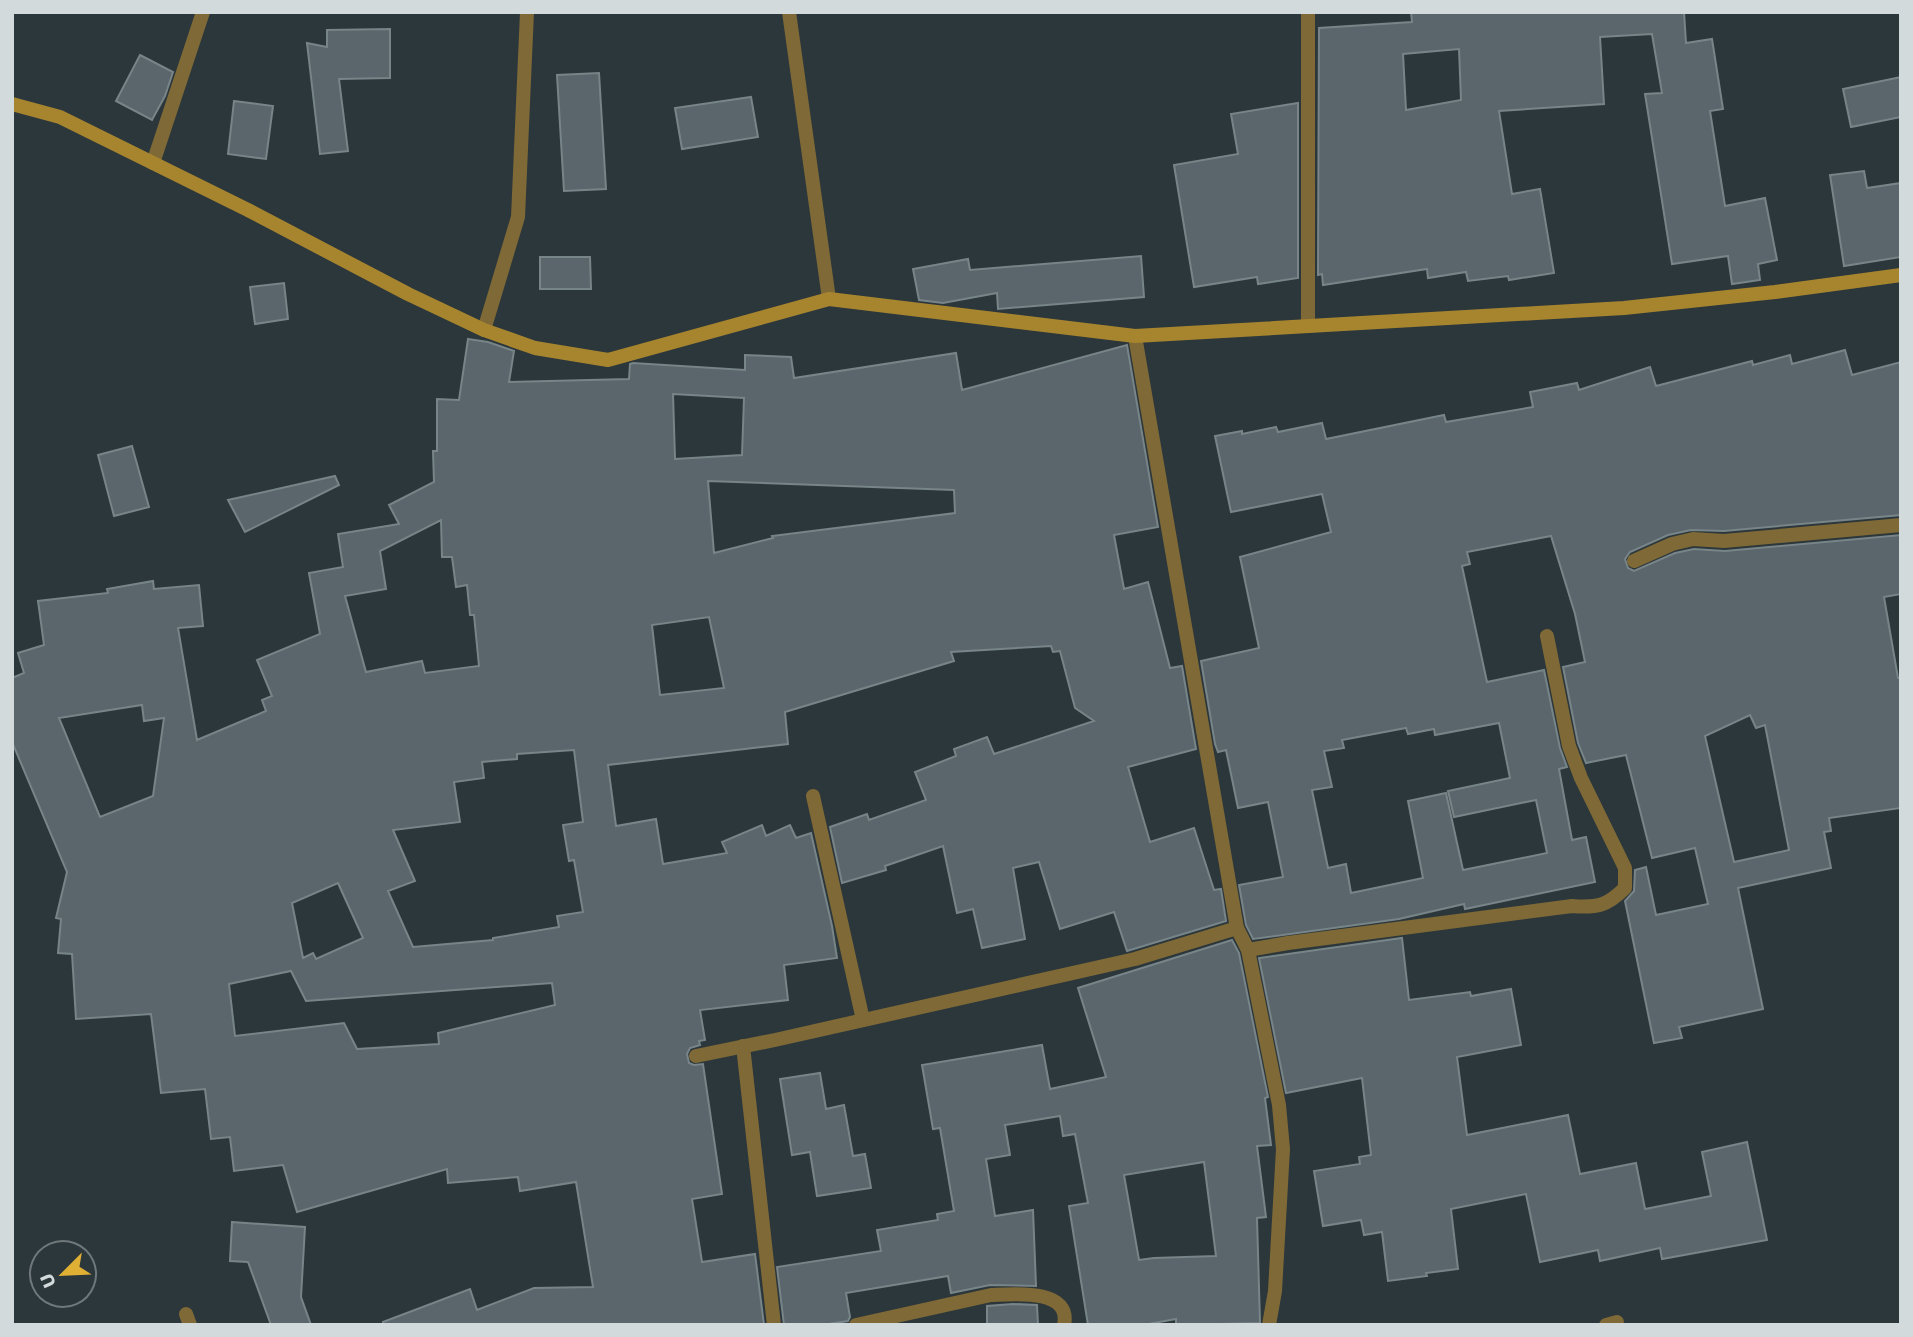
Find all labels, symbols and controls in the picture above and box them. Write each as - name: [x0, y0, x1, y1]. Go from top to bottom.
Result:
- north arrow: [28, 1239, 98, 1309]
- text: U: [35, 1270, 61, 1292]

